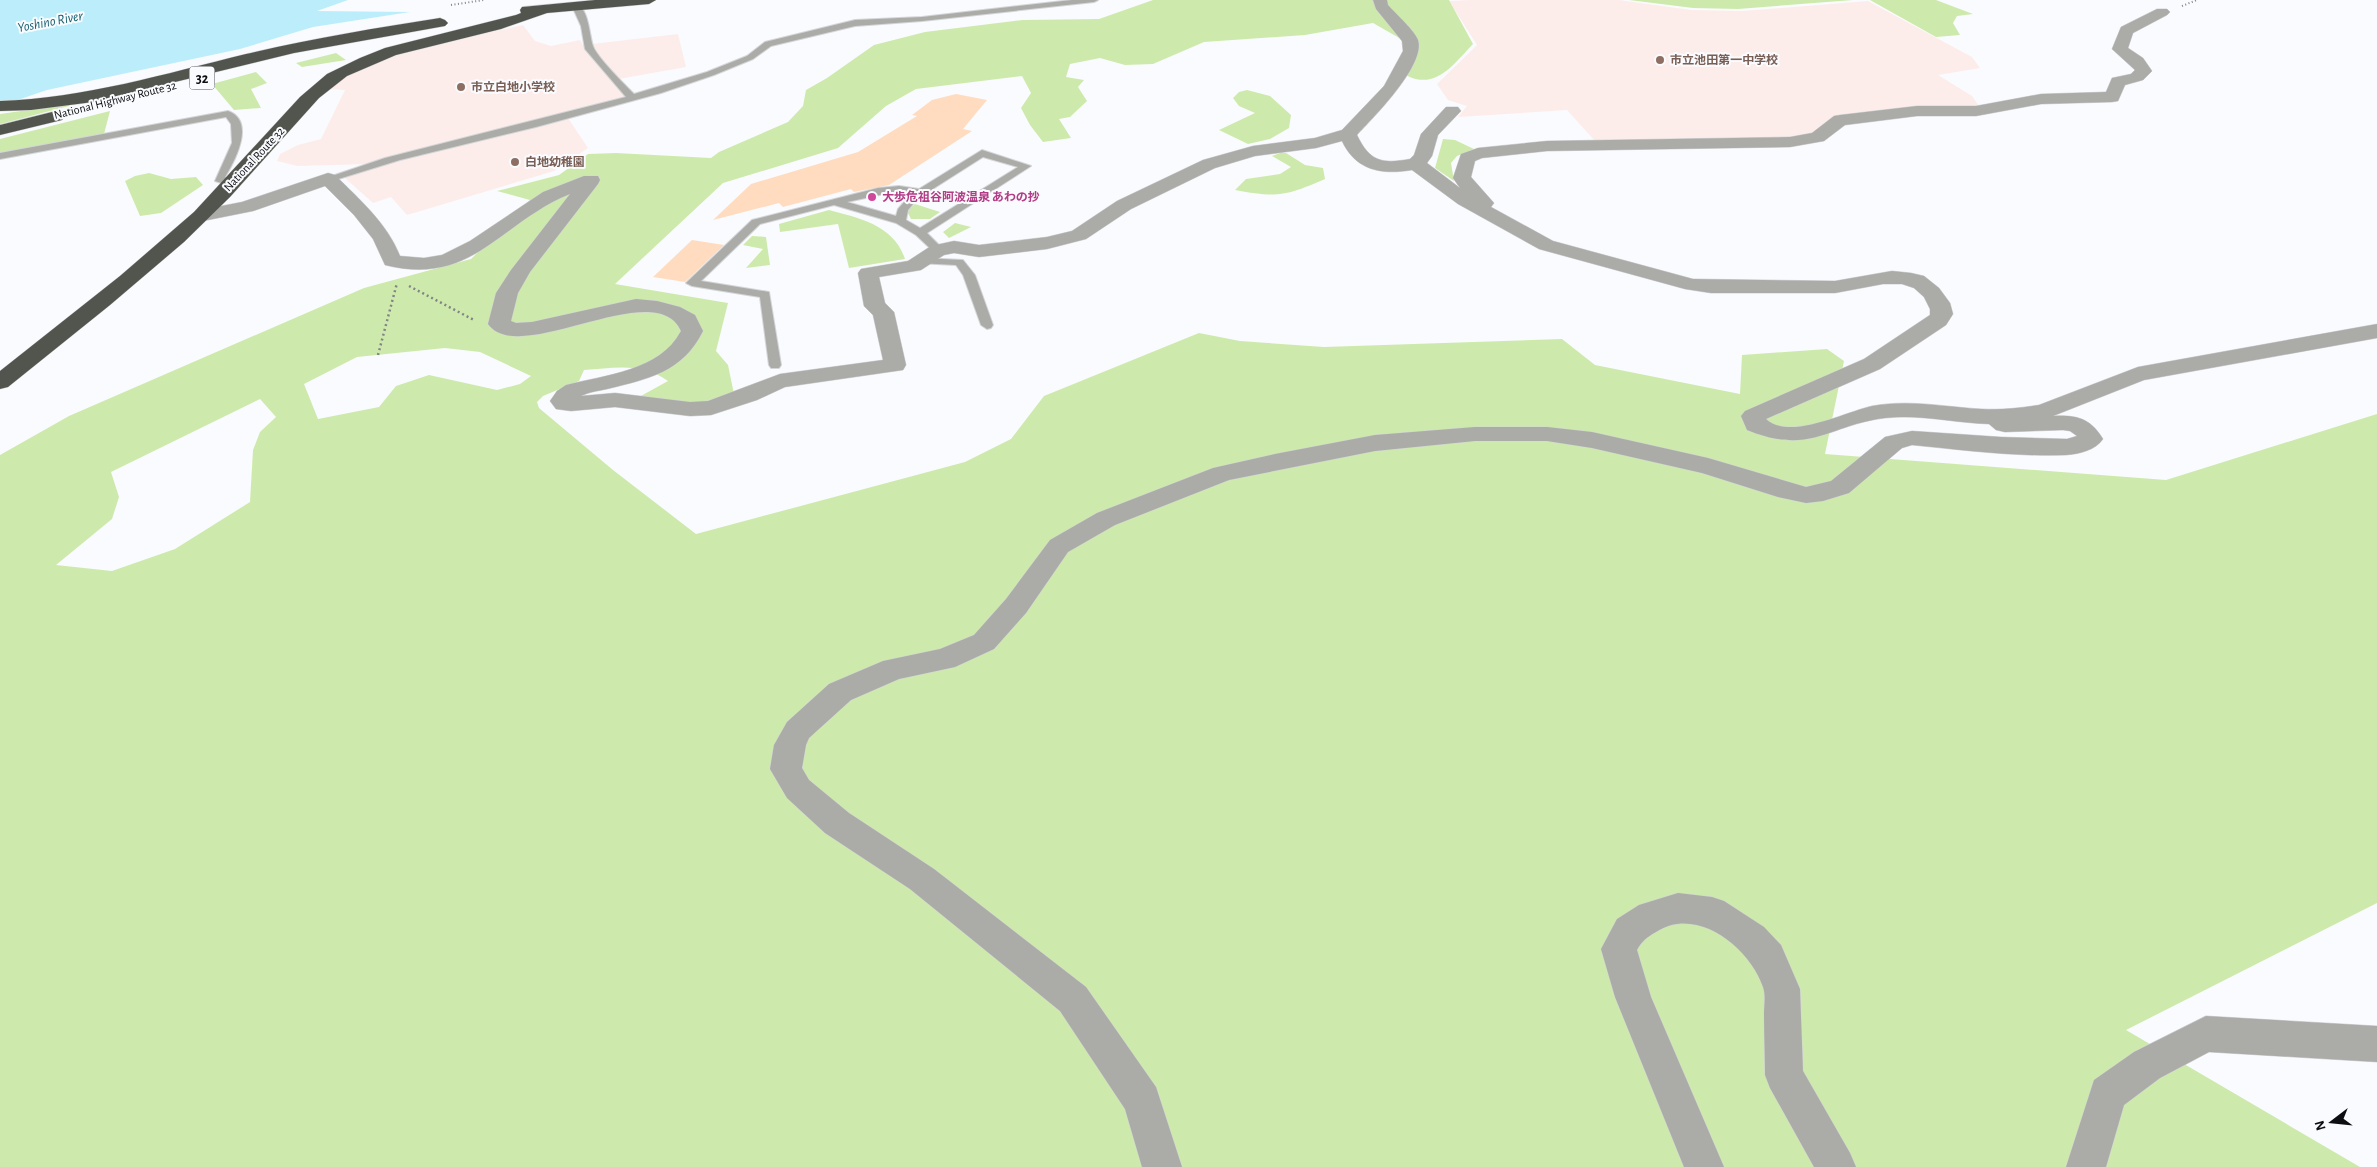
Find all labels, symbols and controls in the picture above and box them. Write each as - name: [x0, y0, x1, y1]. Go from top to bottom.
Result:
- water label: Yoshino River: [16, 9, 84, 35]
- place label: 市立池田第一中学校: [1670, 53, 1778, 66]
- marker: 市立池田第一中学校: [1654, 54, 1666, 66]
- road number: 32: [190, 66, 214, 90]
- street label: National Highway Route 32: [52, 79, 178, 122]
- place label: 市立白地小学校: [471, 80, 555, 93]
- marker: 市立白地小学校: [455, 81, 467, 93]
- street label: National Route 32: [221, 124, 287, 193]
- place label: 白地幼稚園: [525, 155, 585, 168]
- marker: 白地幼稚園: [509, 156, 521, 168]
- place label: 大歩危祖谷阿波温泉 あわの抄: [882, 190, 1040, 203]
- marker: 大歩危祖谷阿波温泉 あわの抄: [866, 191, 878, 203]
- north arrow: [2307, 1097, 2357, 1147]
- text: N: [2312, 1119, 2329, 1132]

